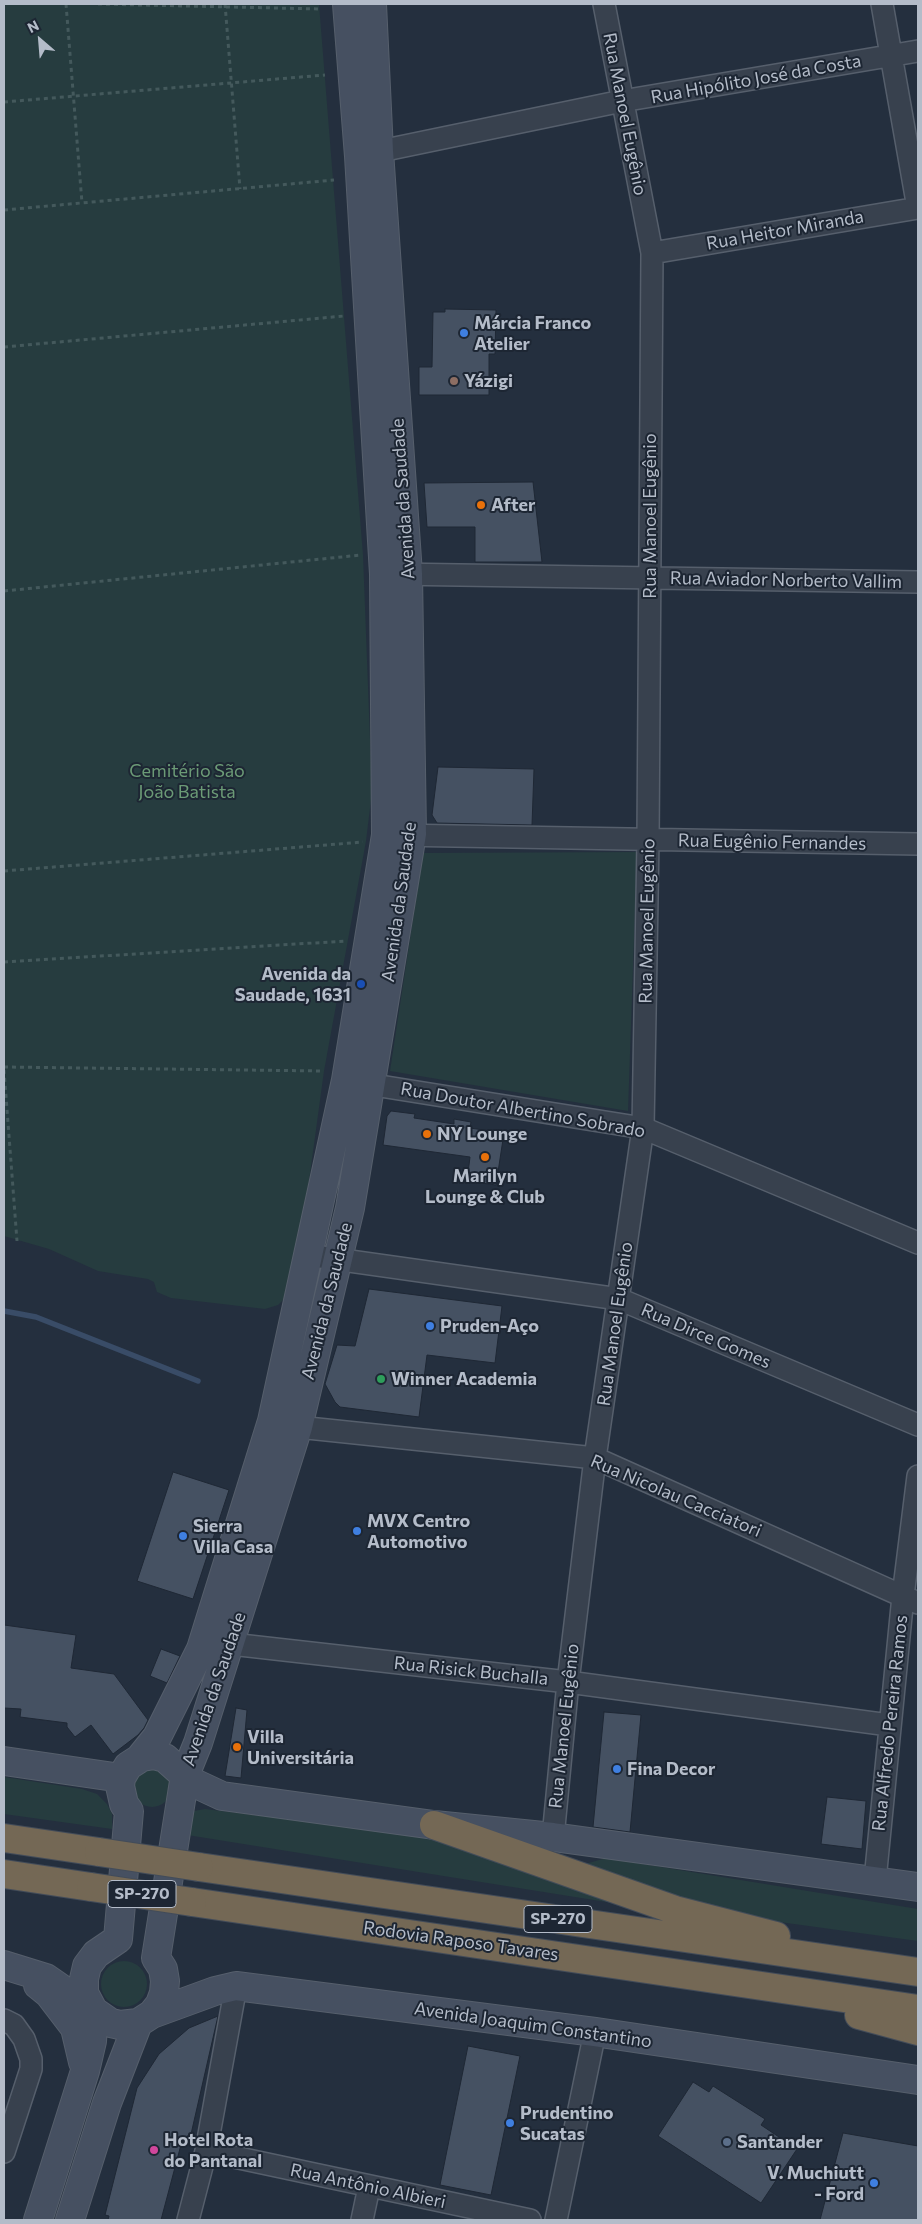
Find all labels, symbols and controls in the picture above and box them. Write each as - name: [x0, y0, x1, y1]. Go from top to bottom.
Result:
- north arrow: [15, 15, 65, 65]
- text: N: [24, 16, 41, 36]
- street label: Rua Manoel Eugênio: [599, 31, 651, 197]
- street label: Rua Hipólito José da Costa: [649, 50, 863, 108]
- street label: Rua Heitor Miranda: [705, 206, 865, 254]
- place label: Márcia Franco Atelier: [474, 312, 591, 354]
- marker: Márcia Franco Atelier: [458, 327, 470, 339]
- place label: Yázigi: [464, 370, 513, 392]
- marker: Yázigi: [448, 375, 460, 387]
- street label: Avenida da Saudade: [387, 418, 419, 580]
- street label: Rua Manoel Eugênio: [639, 433, 661, 599]
- place label: After: [491, 494, 535, 516]
- marker: After: [475, 499, 487, 511]
- street label: Rua Aviador Norberto Vallim: [670, 567, 902, 593]
- park label: Cemitério São João Batista: [129, 760, 245, 802]
- street label: Avenida da Saudade: [377, 821, 421, 983]
- street label: Rua Eugênio Fernandes: [678, 830, 866, 854]
- street label: Rua Manoel Eugênio: [635, 838, 659, 1004]
- place label: Avenida da Saudade, 1631: [235, 963, 351, 1006]
- marker: Avenida da Saudade, 1631: [355, 978, 367, 990]
- street label: Rua Doutor Albertino Sobrado: [399, 1078, 647, 1142]
- place label: NY Lounge: [437, 1123, 527, 1145]
- marker: NY Lounge: [421, 1128, 433, 1140]
- marker: Marilyn Lounge & Club: [479, 1151, 491, 1163]
- place label: Marilyn Lounge & Club: [425, 1165, 545, 1208]
- street label: Avenida da Saudade: [297, 1220, 357, 1382]
- street label: Rua Manoel Eugênio: [593, 1241, 637, 1407]
- street label: Rua Dirce Gomes: [638, 1299, 774, 1373]
- place label: Pruden-Aço: [440, 1315, 539, 1337]
- marker: Pruden-Aço: [424, 1320, 436, 1332]
- place label: Winner Academia: [391, 1368, 537, 1390]
- marker: Winner Academia: [375, 1373, 387, 1385]
- street label: Rua Nicolau Cacciatori: [587, 1450, 765, 1542]
- place label: MVX Centro Automotivo: [367, 1510, 470, 1552]
- place label: Sierra Villa Casa: [193, 1515, 273, 1558]
- marker: MVX Centro Automotivo: [351, 1525, 363, 1537]
- marker: Sierra Villa Casa: [177, 1530, 189, 1542]
- street label: Avenida da Saudade: [178, 1609, 250, 1769]
- street label: Rua Alfredo Pereira Ramos: [868, 1614, 912, 1832]
- street label: Rua Manoel Eugênio: [545, 1643, 583, 1809]
- street label: Rua Risick Buchalla: [393, 1652, 549, 1690]
- place label: Villa Universitária: [247, 1726, 354, 1768]
- marker: Villa Universitária: [231, 1741, 243, 1753]
- place label: Fina Decor: [627, 1758, 715, 1780]
- marker: Fina Decor: [611, 1763, 623, 1775]
- road number: SP-270: [108, 1880, 176, 1908]
- road number: SP-270: [524, 1906, 592, 1932]
- street label: Rodovia Raposo Tavares: [362, 1917, 560, 1965]
- street label: Avenida Joaquim Constantino: [413, 1998, 653, 2052]
- place label: Prudentino Sucatas: [520, 2102, 614, 2144]
- marker: Prudentino Sucatas: [504, 2117, 516, 2129]
- place label: Hotel Rota do Pantanal: [164, 2129, 262, 2172]
- place label: Santander: [737, 2131, 823, 2153]
- marker: Santander: [721, 2136, 733, 2148]
- marker: Hotel Rota do Pantanal: [148, 2144, 160, 2156]
- street label: Rua Antônio Albieri: [288, 2159, 448, 2213]
- place label: V. Muchiutt - Ford: [767, 2162, 864, 2204]
- marker: V. Muchiutt - Ford: [868, 2177, 880, 2189]

